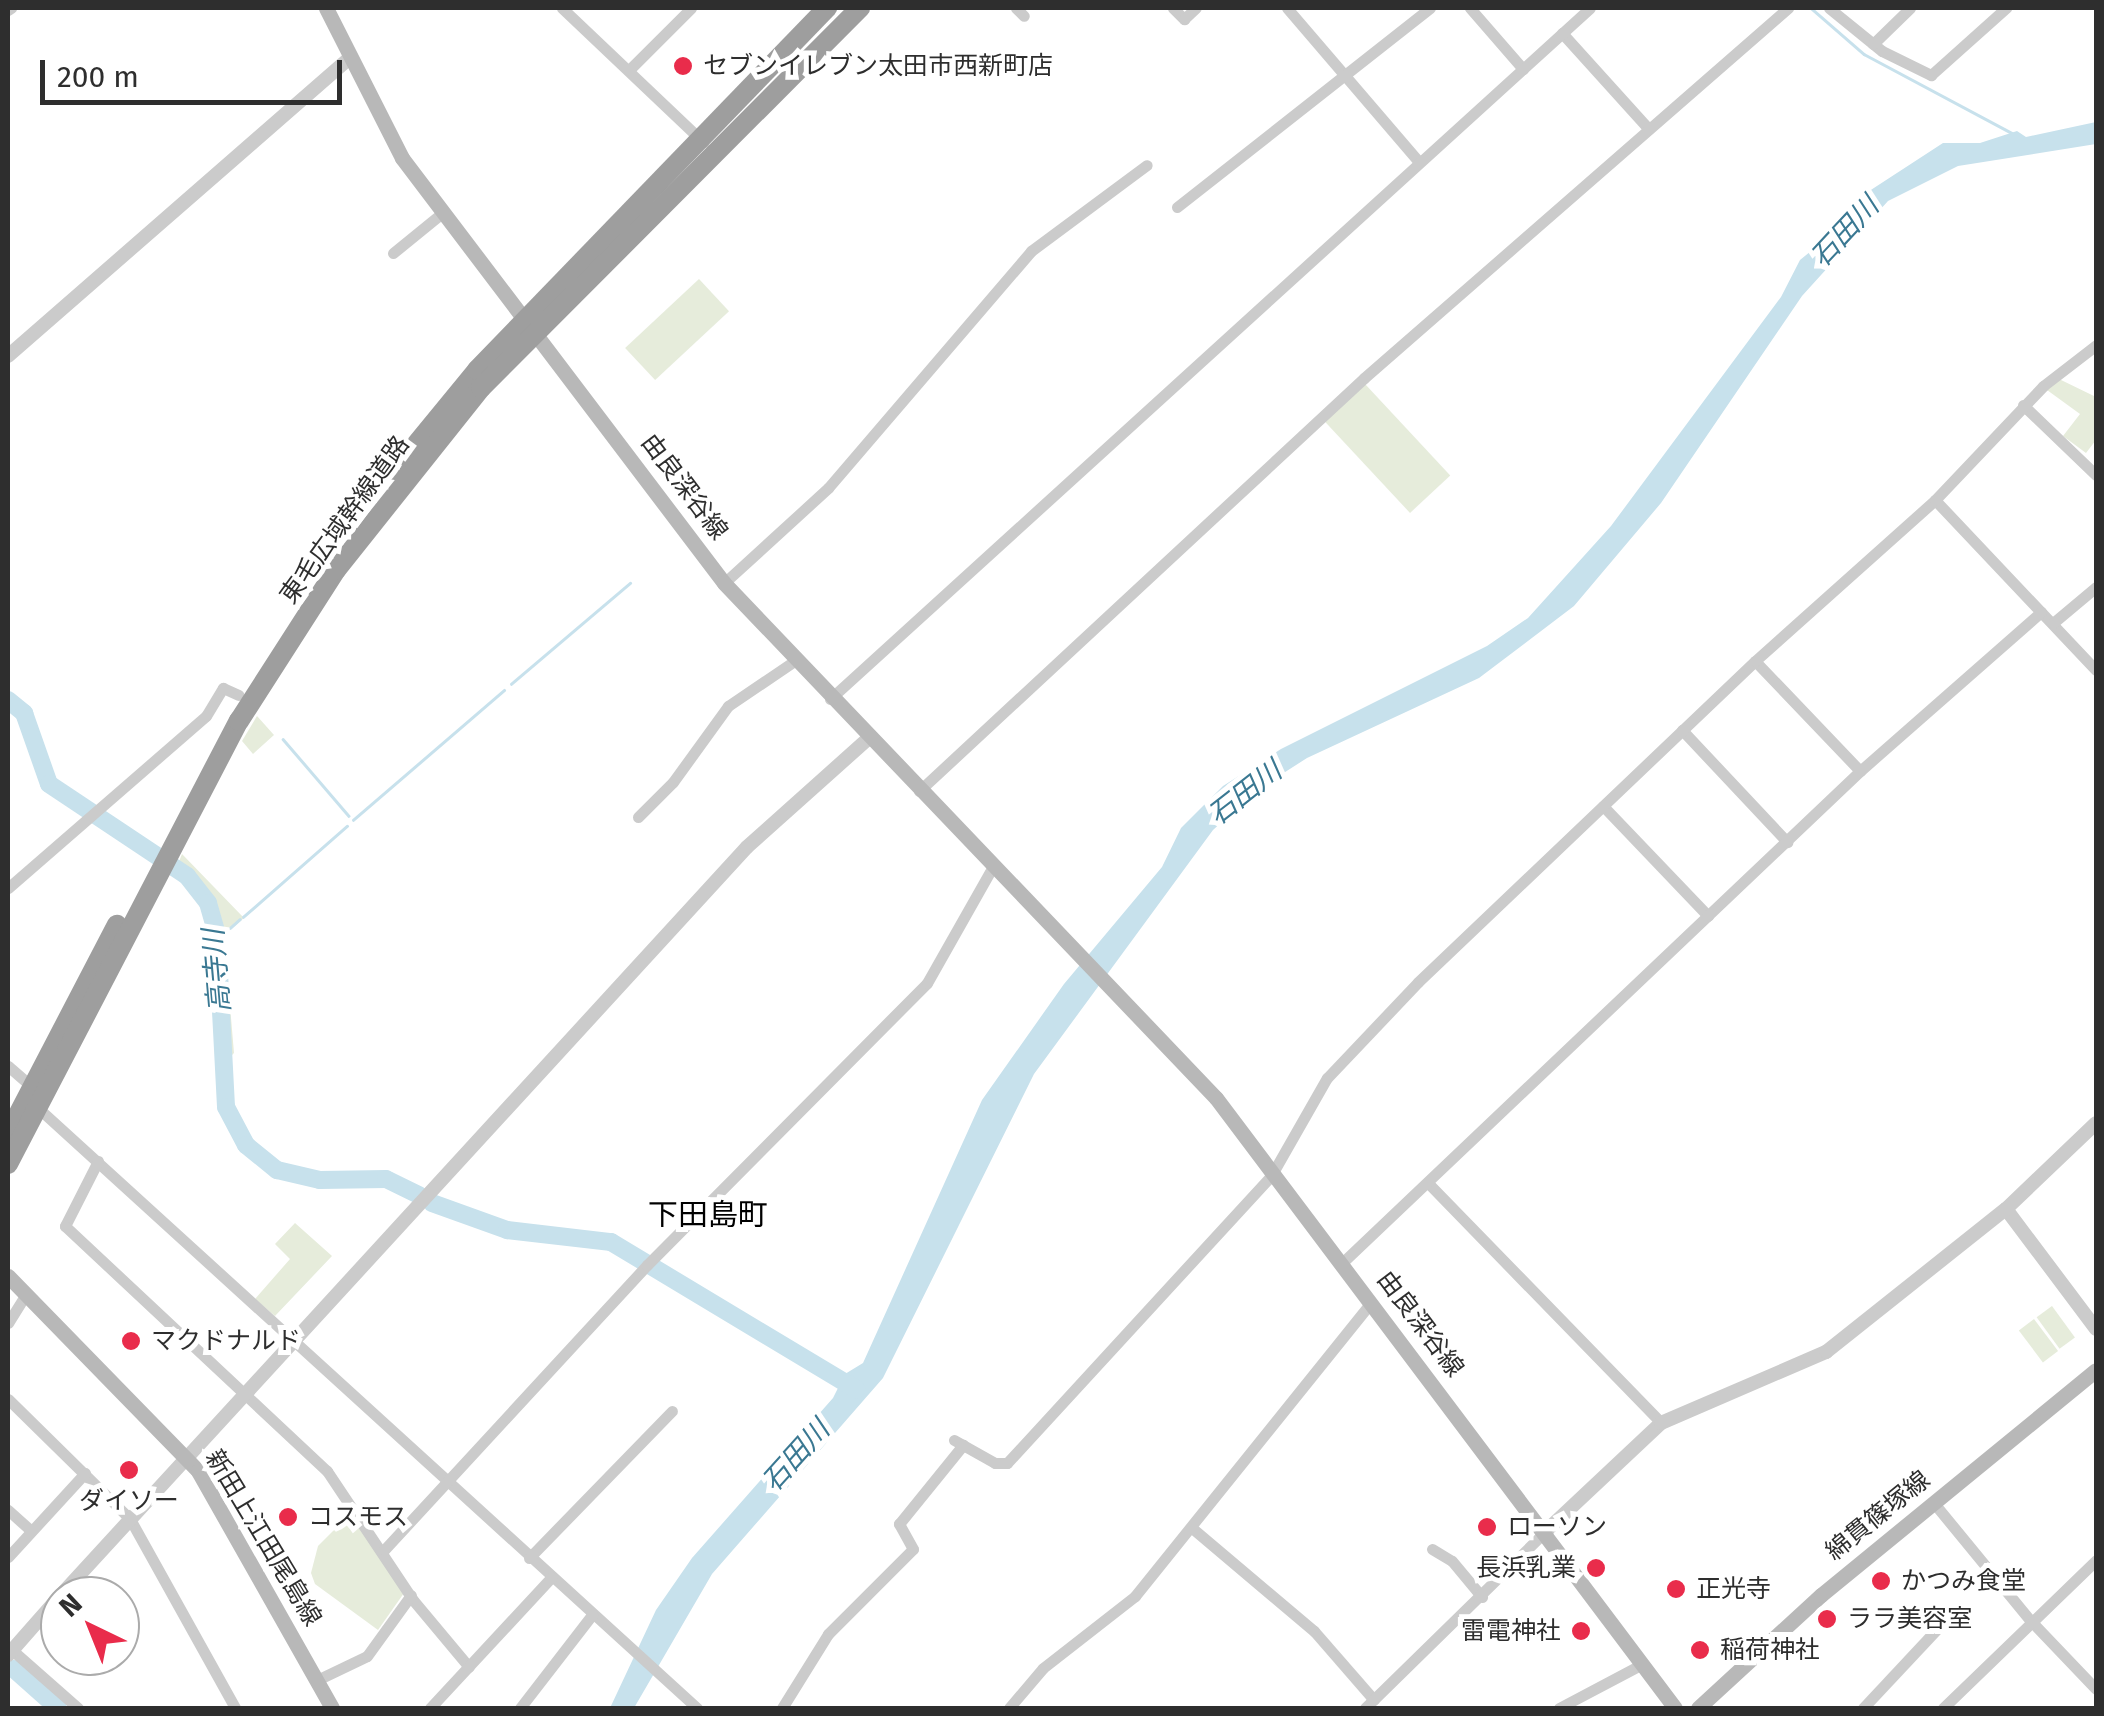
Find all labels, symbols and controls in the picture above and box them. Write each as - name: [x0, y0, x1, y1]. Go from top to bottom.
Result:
- scale bar: [45, 40, 348, 102]
- place label: セブンイレブン太田市西新町店: [703, 51, 1053, 81]
- marker: セブンイレブン太田市西新町店: [672, 55, 694, 77]
- text: 200 m: [57, 59, 139, 95]
- water label: 石田川: [1804, 190, 1886, 274]
- street label: 由良深谷線: [634, 428, 734, 546]
- street label: 東毛広域幹線道路: [274, 430, 416, 610]
- water label: 石田川: [1202, 754, 1288, 832]
- water label: 高寺川: [197, 928, 237, 1014]
- district label: 下田島町: [648, 1197, 768, 1233]
- street label: 由良深谷線: [1370, 1265, 1470, 1383]
- place label: マクドナルド: [151, 1326, 301, 1356]
- marker: マクドナルド: [120, 1330, 142, 1352]
- water label: 石田川: [755, 1414, 837, 1498]
- street label: 新田上江田尾島線: [199, 1445, 327, 1631]
- marker: ダイソー: [118, 1459, 140, 1481]
- street label: 綿貫篠塚線: [1820, 1465, 1936, 1567]
- place label: ダイソー: [79, 1486, 179, 1516]
- place label: コスモス: [308, 1502, 408, 1532]
- marker: コスモス: [277, 1506, 299, 1528]
- place label: ローソン: [1507, 1512, 1607, 1542]
- marker: ローソン: [1476, 1516, 1498, 1538]
- place label: 長浜乳業: [1476, 1553, 1576, 1583]
- marker: 長浜乳業: [1585, 1557, 1607, 1579]
- place label: かつみ食堂: [1901, 1566, 2026, 1596]
- marker: かつみ食堂: [1870, 1570, 1892, 1592]
- place label: 正光寺: [1696, 1574, 1771, 1604]
- north arrow: [40, 1576, 140, 1676]
- marker: 正光寺: [1665, 1578, 1687, 1600]
- text: N: [53, 1587, 89, 1624]
- place label: ララ美容室: [1847, 1604, 1972, 1634]
- marker: ララ美容室: [1816, 1608, 1838, 1630]
- place label: 雷電神社: [1461, 1616, 1561, 1646]
- marker: 雷電神社: [1570, 1620, 1592, 1642]
- place label: 稲荷神社: [1720, 1635, 1820, 1665]
- marker: 稲荷神社: [1689, 1639, 1711, 1661]

